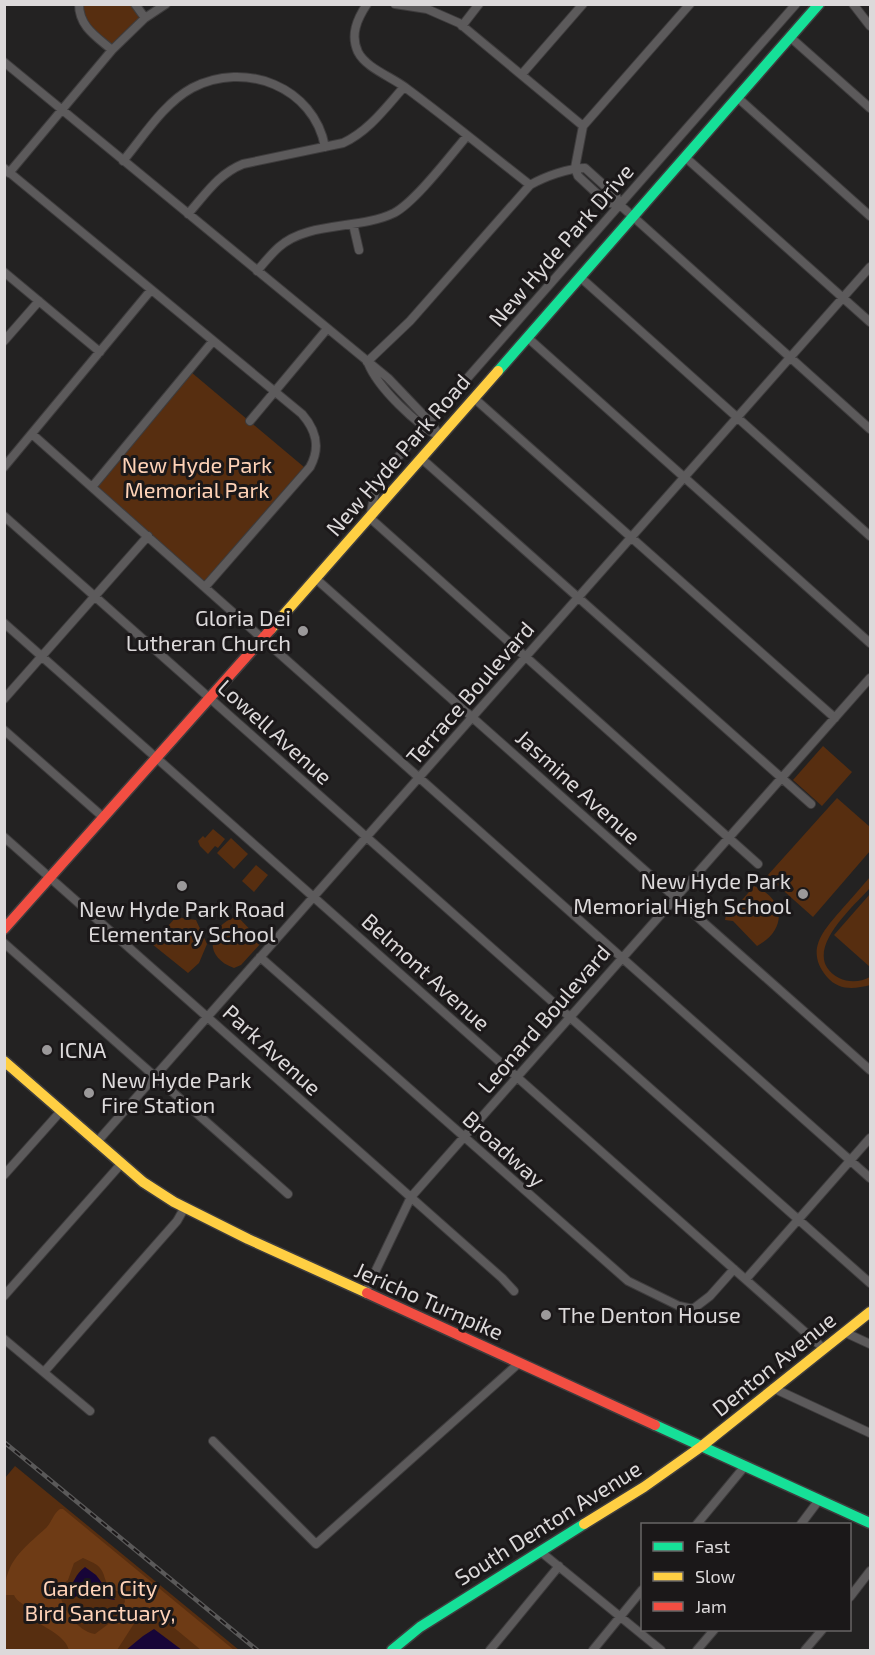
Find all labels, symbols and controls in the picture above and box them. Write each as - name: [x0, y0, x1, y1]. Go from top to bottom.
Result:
- street label: New Hyde Park Drive: [482, 158, 638, 331]
- street label: New Hyde Park Road: [320, 368, 475, 541]
- park label: New Hyde Park Memorial Park: [122, 451, 272, 502]
- place label: Gloria Dei Lutheran Church: [126, 604, 291, 655]
- street label: Terrace Boulevard: [400, 616, 538, 769]
- marker: Gloria Dei Lutheran Church: [296, 624, 310, 638]
- street label: Lowell Avenue: [213, 673, 338, 789]
- street label: Jasmine Avenue: [511, 724, 646, 849]
- place label: New Hyde Park Memorial High School: [573, 867, 791, 918]
- marker: New Hyde Park Road Elementary School: [175, 879, 189, 893]
- marker: New Hyde Park Memorial High School: [796, 887, 810, 901]
- place label: New Hyde Park Road Elementary School: [79, 895, 285, 946]
- street label: Belmont Avenue: [357, 907, 496, 1035]
- street label: Leonard Boulevard: [472, 939, 615, 1098]
- street label: Park Avenue: [218, 998, 327, 1100]
- place label: ICNA: [59, 1036, 107, 1062]
- marker: ICNA: [40, 1043, 54, 1057]
- place label: New Hyde Park Fire Station: [101, 1066, 251, 1117]
- marker: New Hyde Park Fire Station: [82, 1086, 96, 1100]
- street label: Broadway: [458, 1105, 551, 1192]
- street label: Jericho Turnpike: [351, 1256, 508, 1344]
- place label: The Denton House: [558, 1301, 741, 1327]
- street label: Denton Avenue: [707, 1306, 840, 1421]
- marker: The Denton House: [539, 1308, 553, 1322]
- street label: South Denton Avenue: [450, 1454, 645, 1590]
- legend: [641, 1523, 851, 1631]
- text: Fast: [695, 1535, 730, 1557]
- text: Slow: [695, 1565, 736, 1587]
- park label: Garden City Bird Sanctuary,: [25, 1574, 175, 1625]
- text: Jam: [695, 1595, 727, 1617]

